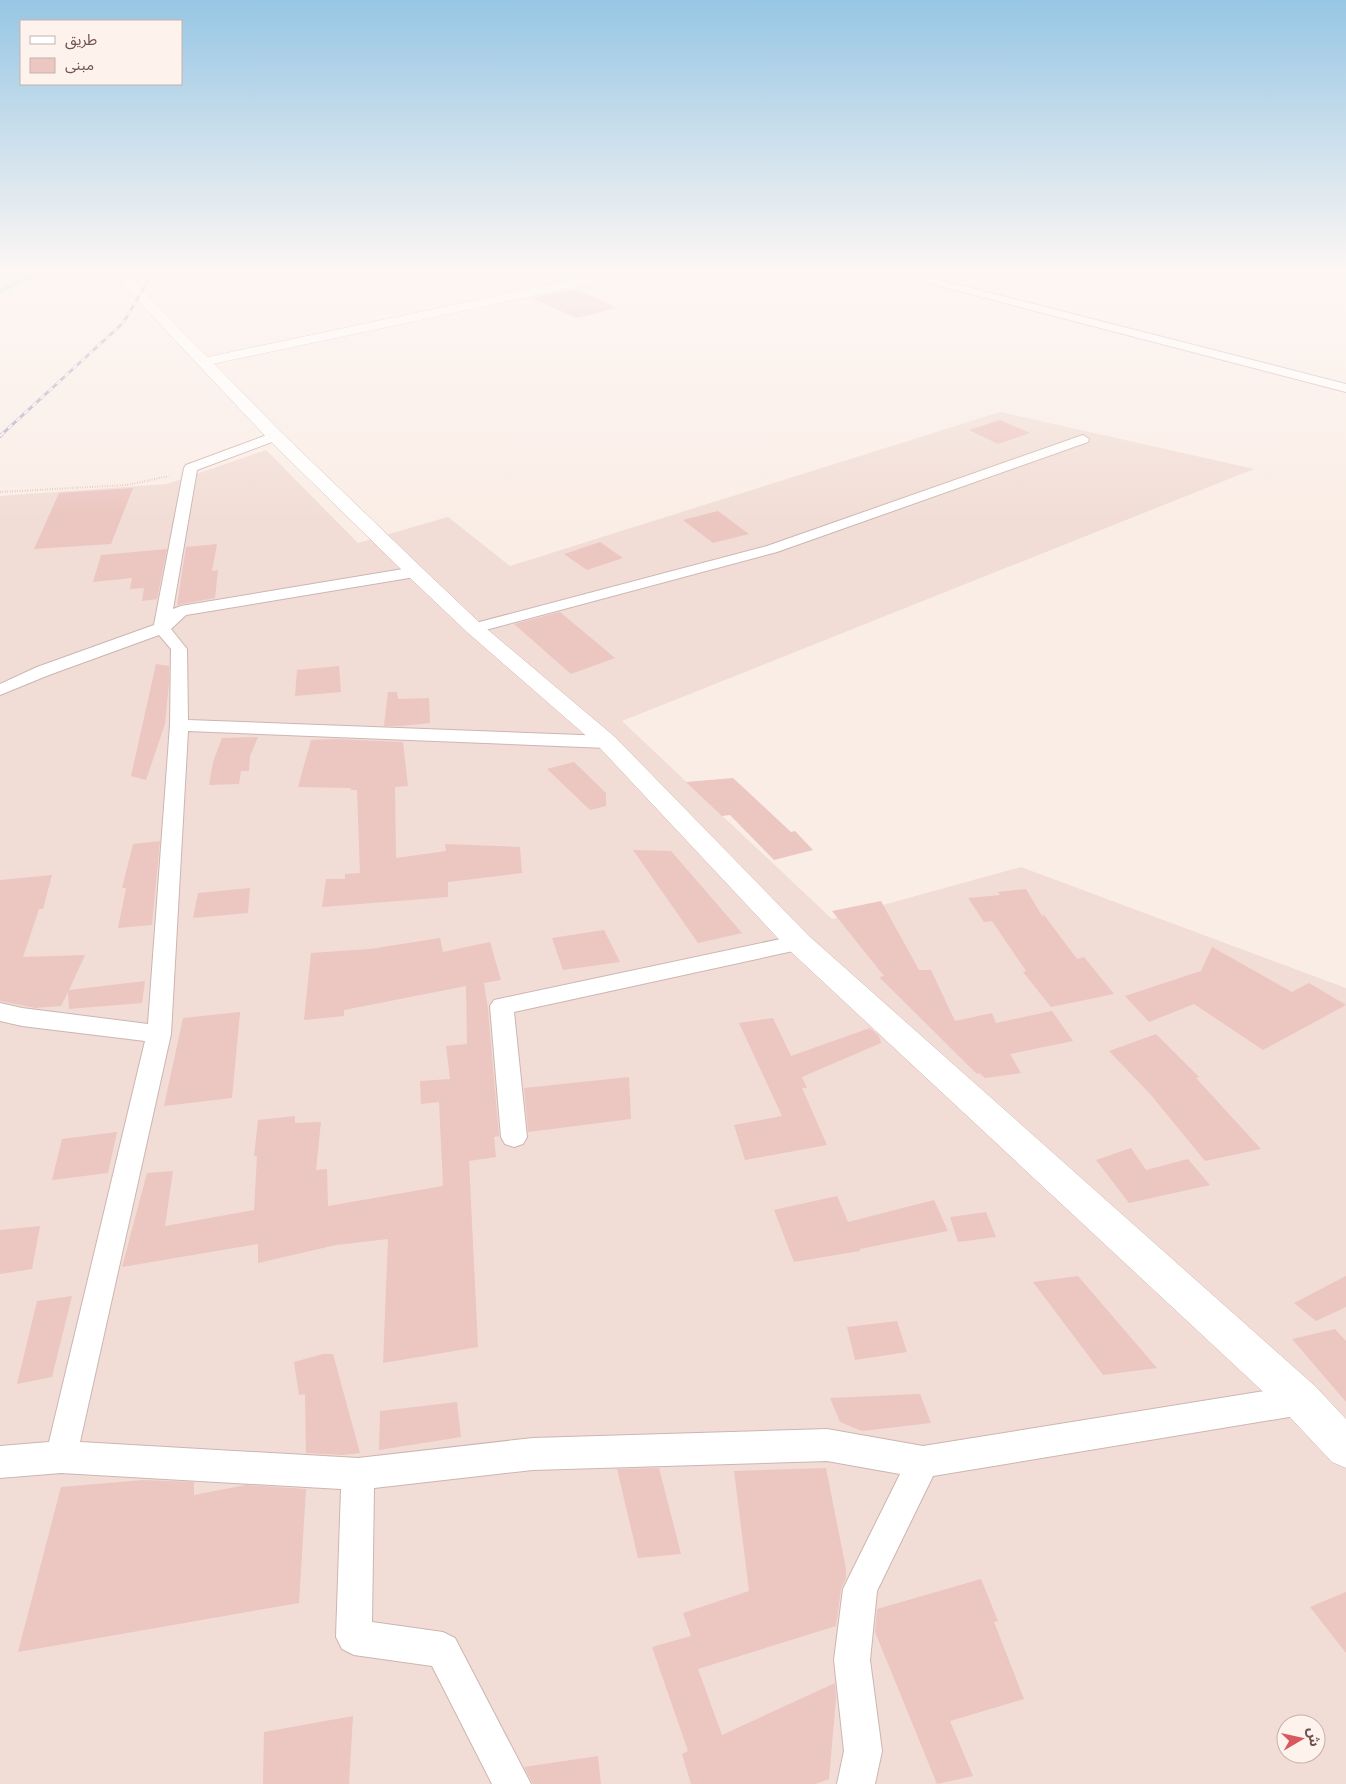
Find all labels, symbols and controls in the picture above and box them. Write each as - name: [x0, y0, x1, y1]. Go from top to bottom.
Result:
- legend: [20, 20, 182, 85]
- text: طريق: [65, 30, 97, 50]
- text: مبنى: [65, 55, 94, 74]
- north arrow: [1276, 1714, 1326, 1764]
- text: ش: [1303, 1726, 1324, 1748]

